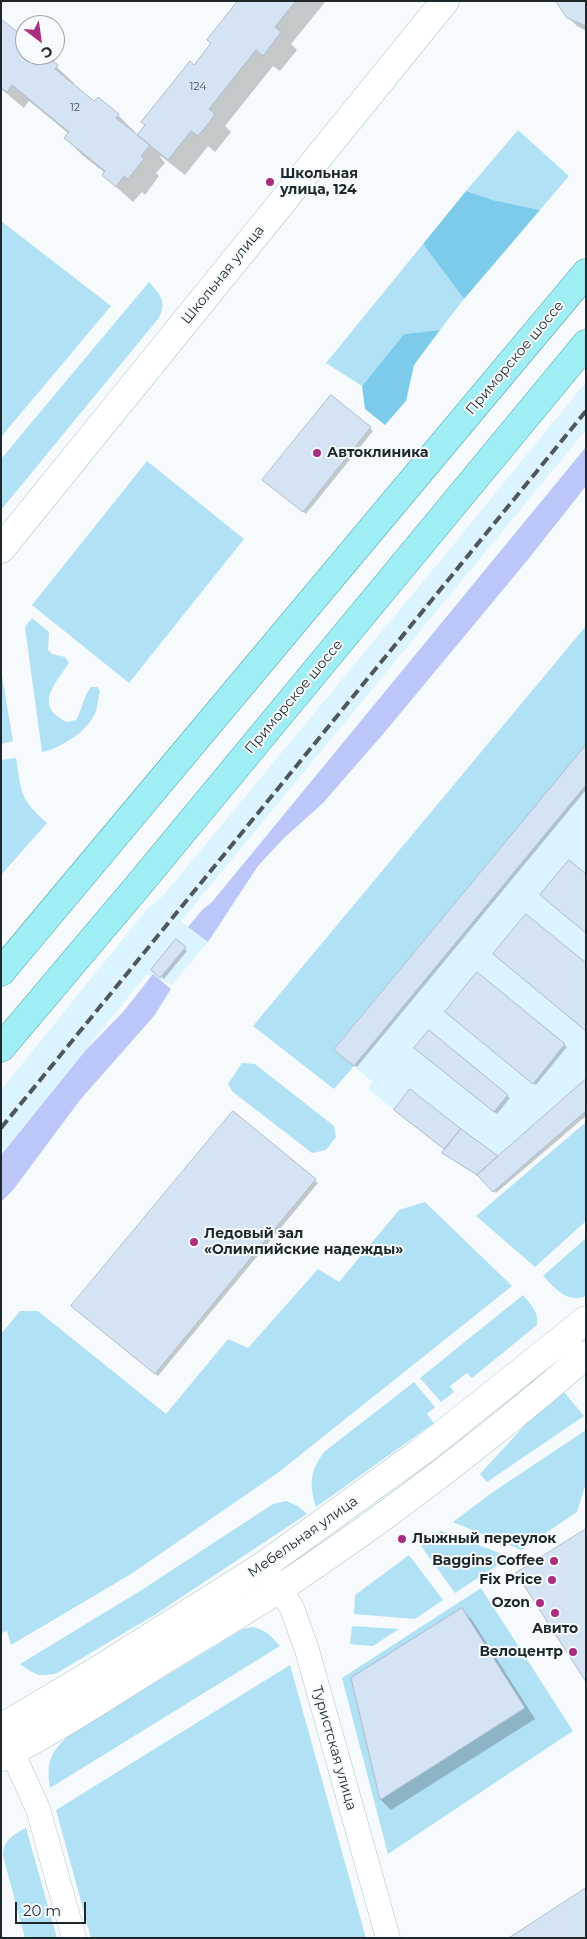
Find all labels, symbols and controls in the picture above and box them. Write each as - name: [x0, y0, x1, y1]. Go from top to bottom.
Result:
- north arrow: [15, 15, 65, 65]
- text: С: [38, 42, 56, 62]
- house number: 124: [189, 80, 207, 94]
- house number: 12: [70, 101, 80, 115]
- place label: Школьная улица, 124: [280, 166, 358, 198]
- marker: Школьная улица, 124: [264, 176, 276, 188]
- street label: Школьная улица: [178, 222, 268, 328]
- street label: Приморское шоссе: [462, 298, 568, 418]
- place label: Автоклиника: [327, 445, 428, 461]
- marker: Автоклиника: [311, 447, 323, 459]
- street label: Приморское шоссе: [241, 637, 347, 757]
- place label: Ледовый зал «Олимпийские надежды»: [204, 1226, 403, 1258]
- marker: Ледовый зал «Олимпийские надежды»: [188, 1236, 200, 1248]
- street label: Мебельная улица: [245, 1493, 361, 1581]
- place label: Лыжный переулок: [412, 1531, 556, 1547]
- marker: Лыжный переулок: [396, 1533, 408, 1545]
- place label: Baggins Coffee: [432, 1553, 544, 1569]
- marker: Baggins Coffee: [548, 1555, 560, 1567]
- place label: Fix Price: [479, 1572, 542, 1588]
- marker: Fix Price: [546, 1574, 558, 1586]
- place label: Ozon: [492, 1595, 530, 1611]
- marker: Ozon: [534, 1597, 546, 1609]
- marker: Авито: [549, 1607, 561, 1619]
- place label: Авито: [532, 1621, 578, 1637]
- place label: Велоцентр: [479, 1644, 563, 1660]
- marker: Велоцентр: [567, 1646, 579, 1658]
- street label: Туристская улица: [308, 1684, 360, 1812]
- scale bar: [18, 1892, 89, 1924]
- text: 20 m: [23, 1901, 61, 1920]

